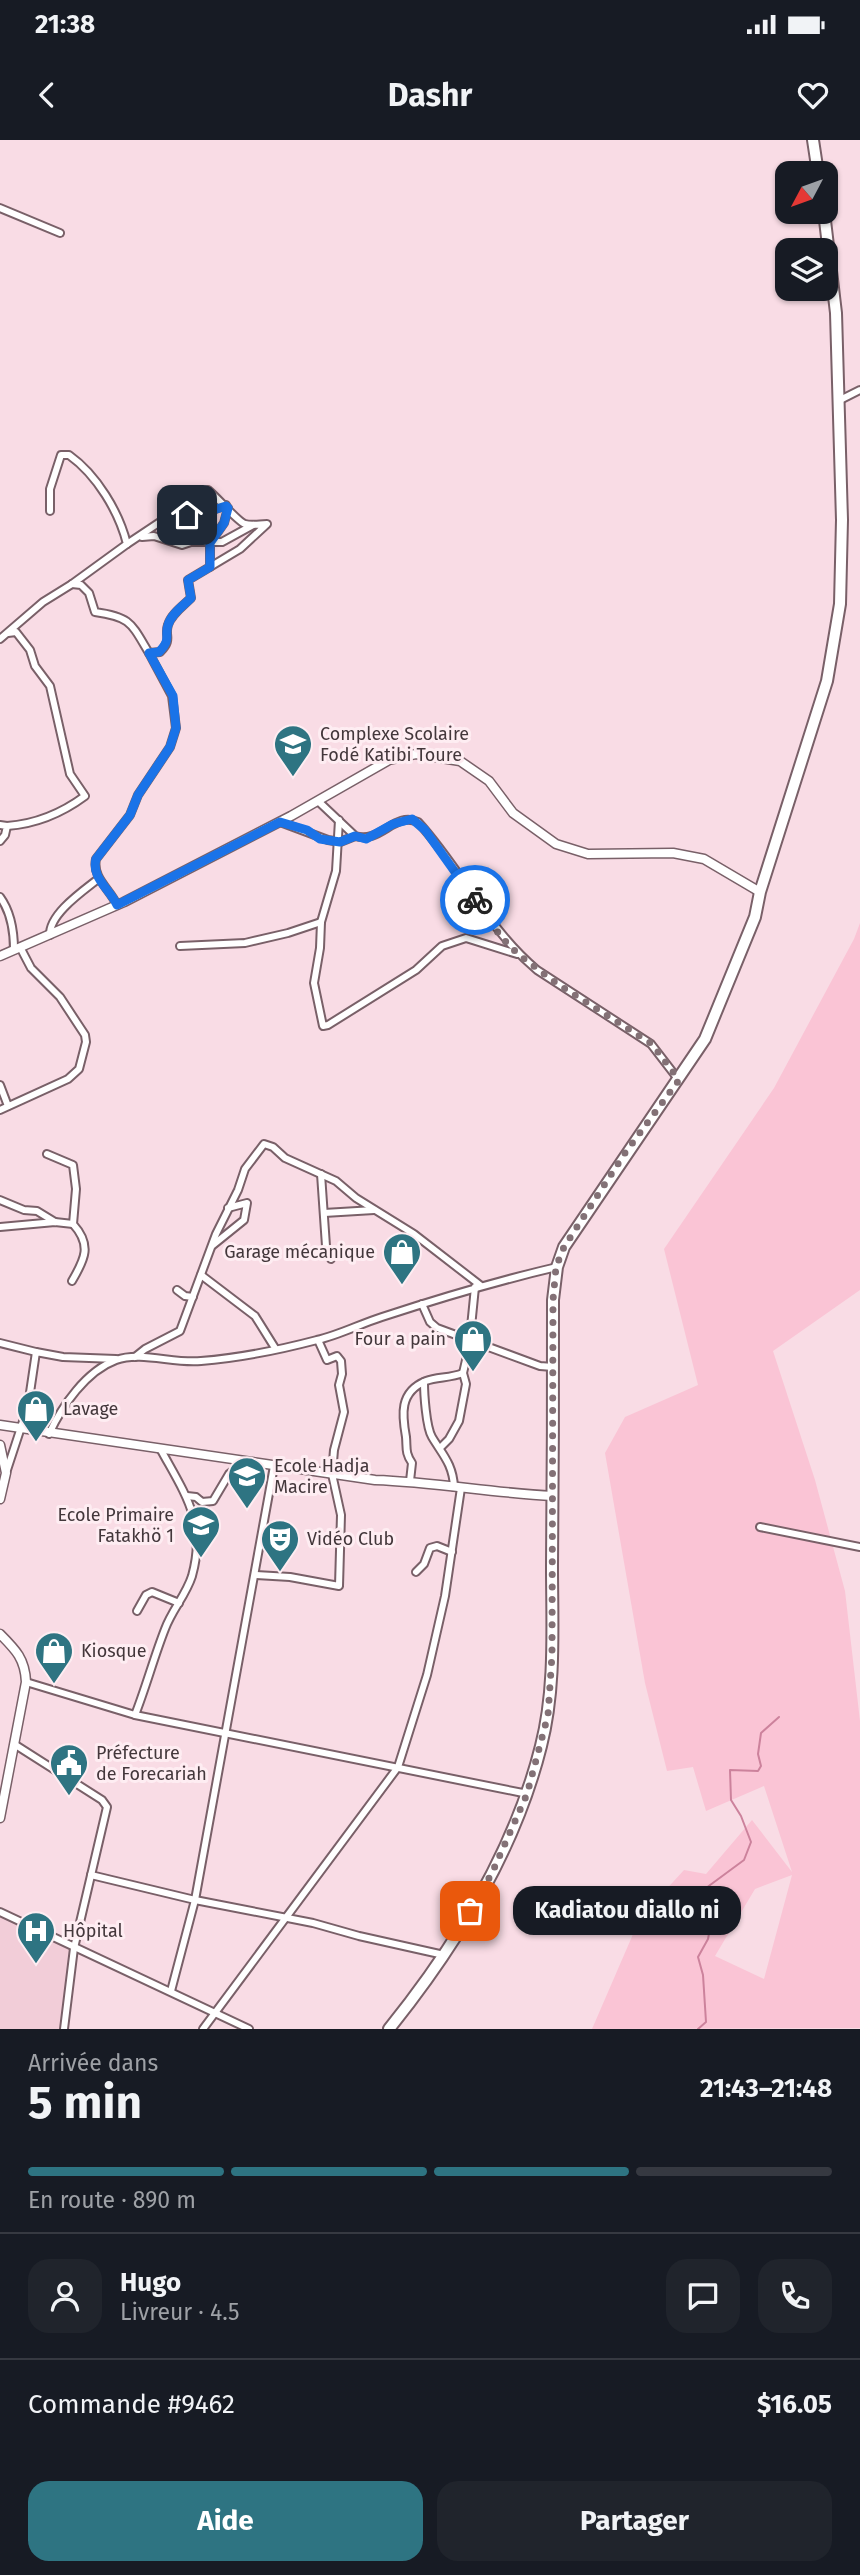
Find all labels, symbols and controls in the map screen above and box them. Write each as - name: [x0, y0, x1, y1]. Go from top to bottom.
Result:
- text: 21:38: [35, 9, 95, 40]
- icon: back: [28, 76, 66, 114]
- text: Dashr: [388, 76, 472, 114]
- icon: heart: [794, 76, 832, 114]
- north arrow: [775, 161, 838, 224]
- map controls: [775, 161, 838, 301]
- button: layers: [775, 238, 838, 301]
- pin: [157, 485, 217, 545]
- icon: home: [168, 496, 206, 534]
- school or university icon: Complexe Scolaire Fodé Katibi Toure: [272, 723, 314, 778]
- place label: Complexe Scolaire Fodé Katibi Toure: [320, 723, 469, 766]
- courier: [440, 865, 510, 935]
- icon: bike: [456, 881, 494, 919]
- shop icon: Garage mécanique: [381, 1231, 423, 1286]
- place label: Garage mécanique: [224, 1241, 375, 1263]
- shop icon: Four a pain: [452, 1318, 494, 1373]
- place label: Four a pain: [355, 1328, 446, 1350]
- shop icon: Lavage: [15, 1388, 57, 1443]
- place label: Lavage: [63, 1398, 118, 1420]
- school or university icon: Ecole Hadja Macire: [226, 1455, 268, 1510]
- place label: Ecole Hadja Macire: [274, 1455, 369, 1498]
- place label: Ecole Primaire Fatakhö 1: [58, 1504, 174, 1547]
- school or university icon: Ecole Primaire Fatakhö 1: [180, 1504, 222, 1559]
- theatre icon: Vidéo Club: [259, 1518, 301, 1573]
- place label: Vidéo Club: [307, 1528, 394, 1550]
- shop icon: Kiosque: [33, 1630, 75, 1685]
- place label: Kiosque: [81, 1640, 147, 1662]
- public building icon: Préfecture de Forecariah: [48, 1742, 90, 1797]
- place label: Préfecture de Forecariah: [96, 1742, 207, 1785]
- pin: [440, 1881, 500, 1941]
- callout: Kadiatou diallo ni: [512, 1886, 740, 1936]
- icon: bag: [451, 1892, 489, 1930]
- text: Kadiatou diallo ni: [534, 1896, 720, 1924]
- hospital icon: Hôpital: [15, 1910, 57, 1965]
- place label: Hôpital: [63, 1920, 123, 1942]
- text: Arrivée dans: [28, 2049, 158, 2077]
- text: 21:43–21:48: [700, 2073, 832, 2104]
- text: 5 min: [28, 2075, 142, 2130]
- text: En route · 890 m: [28, 2186, 196, 2214]
- button: person: [28, 2259, 102, 2333]
- button: chat: [666, 2259, 740, 2333]
- button: phone: [758, 2259, 832, 2333]
- text: Hugo: [120, 2267, 181, 2298]
- text: Livreur · 4.5: [120, 2298, 239, 2326]
- text: Commande #9462: [28, 2389, 235, 2420]
- text: $16.05: [757, 2389, 832, 2420]
- button: Aide: [28, 2481, 423, 2561]
- button: Partager: [437, 2481, 832, 2561]

